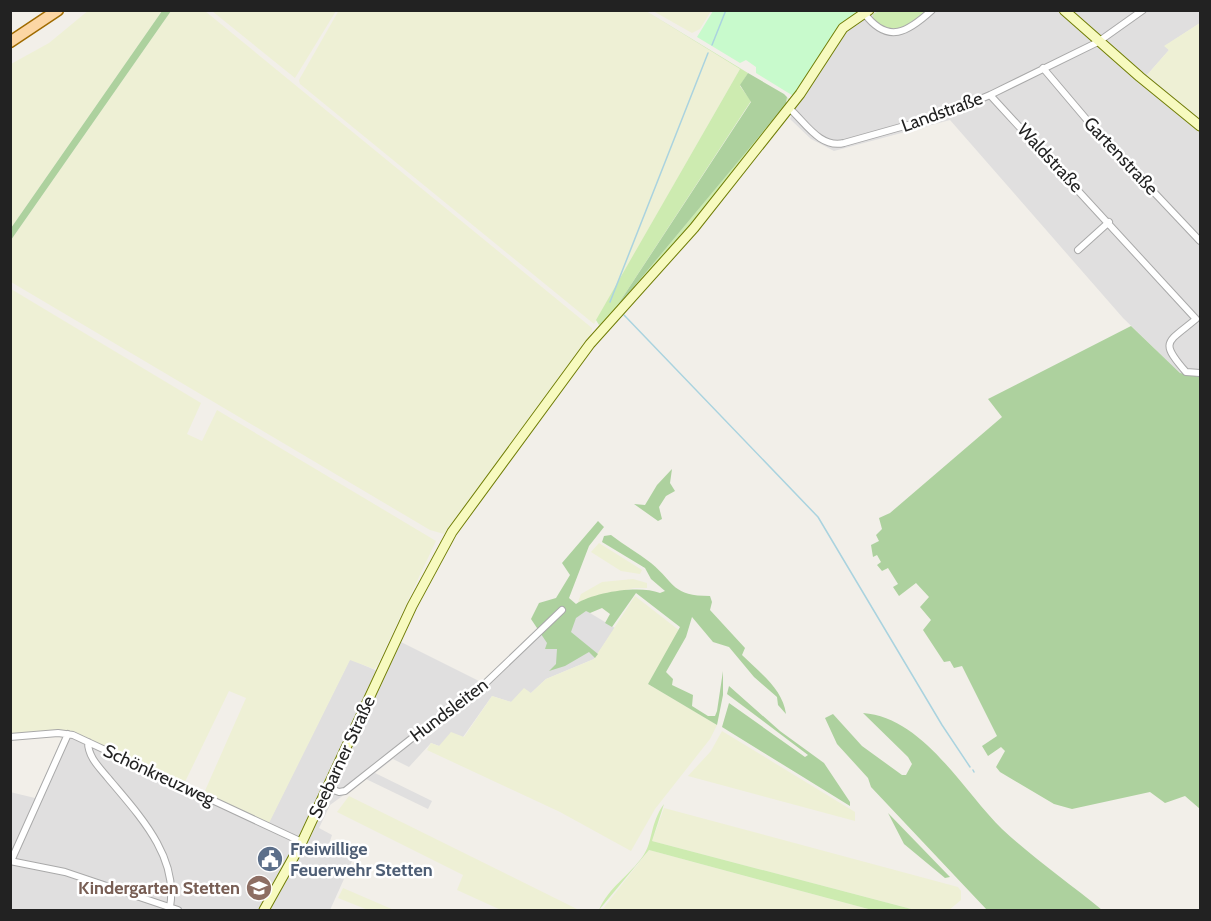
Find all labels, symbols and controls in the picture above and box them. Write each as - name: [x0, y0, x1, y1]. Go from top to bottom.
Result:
- street label: Landstraße: [898, 87, 986, 137]
- street label: Gartenstraße: [1079, 112, 1163, 200]
- street label: Waldstraße: [1013, 119, 1087, 197]
- street label: Hundsleiten: [406, 674, 492, 746]
- street label: Seebarner Straße: [304, 692, 380, 822]
- street label: Schönkreuzweg: [100, 740, 219, 811]
- place label: Freiwillige Feuerwehr Stetten: [290, 838, 433, 881]
- public building icon: Freiwillige Feuerwehr Stetten: [255, 844, 285, 874]
- school or university icon: Kindergarten Stetten: [244, 873, 274, 903]
- place label: Kindergarten Stetten: [78, 877, 240, 899]

